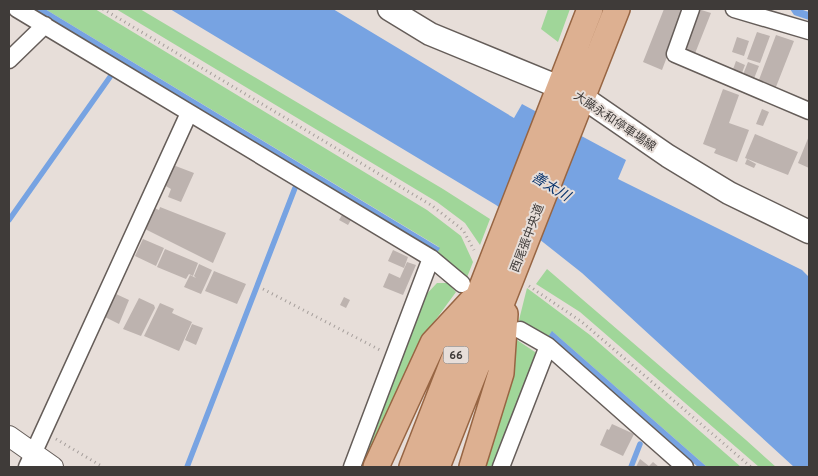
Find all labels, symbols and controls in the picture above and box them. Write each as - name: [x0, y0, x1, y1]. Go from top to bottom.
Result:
- street label: 大藤永和停車場線: [570, 88, 659, 155]
- water label: 善太川: [528, 169, 574, 206]
- street label: 西尾張中央道: [508, 202, 548, 275]
- road number: 66: [444, 346, 468, 364]

